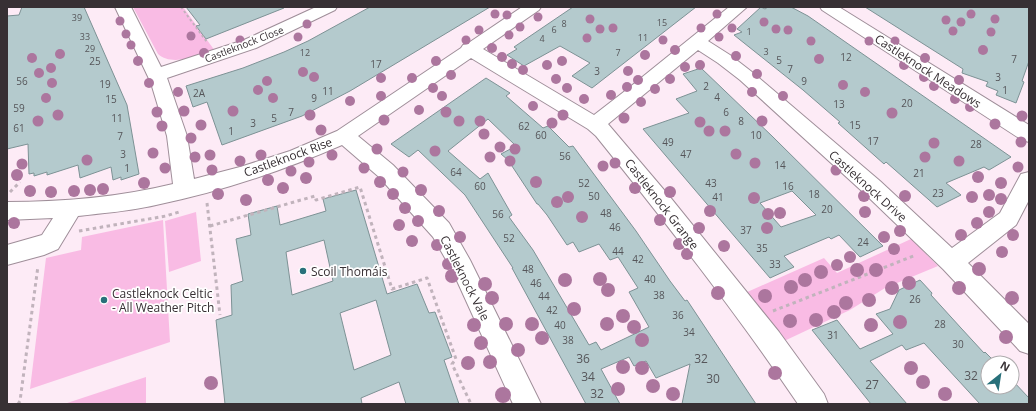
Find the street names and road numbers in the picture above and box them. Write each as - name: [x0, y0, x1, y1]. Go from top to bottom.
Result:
- street label: Castleknock Close: [202, 22, 286, 66]
- street label: Castleknock Meadows: [871, 30, 985, 112]
- street label: Castleknock Rise: [241, 133, 335, 181]
- street label: Castleknock Drive: [825, 146, 911, 226]
- street label: Castleknock Grange: [621, 155, 703, 253]
- street label: Castleknock Vale: [436, 232, 494, 324]

